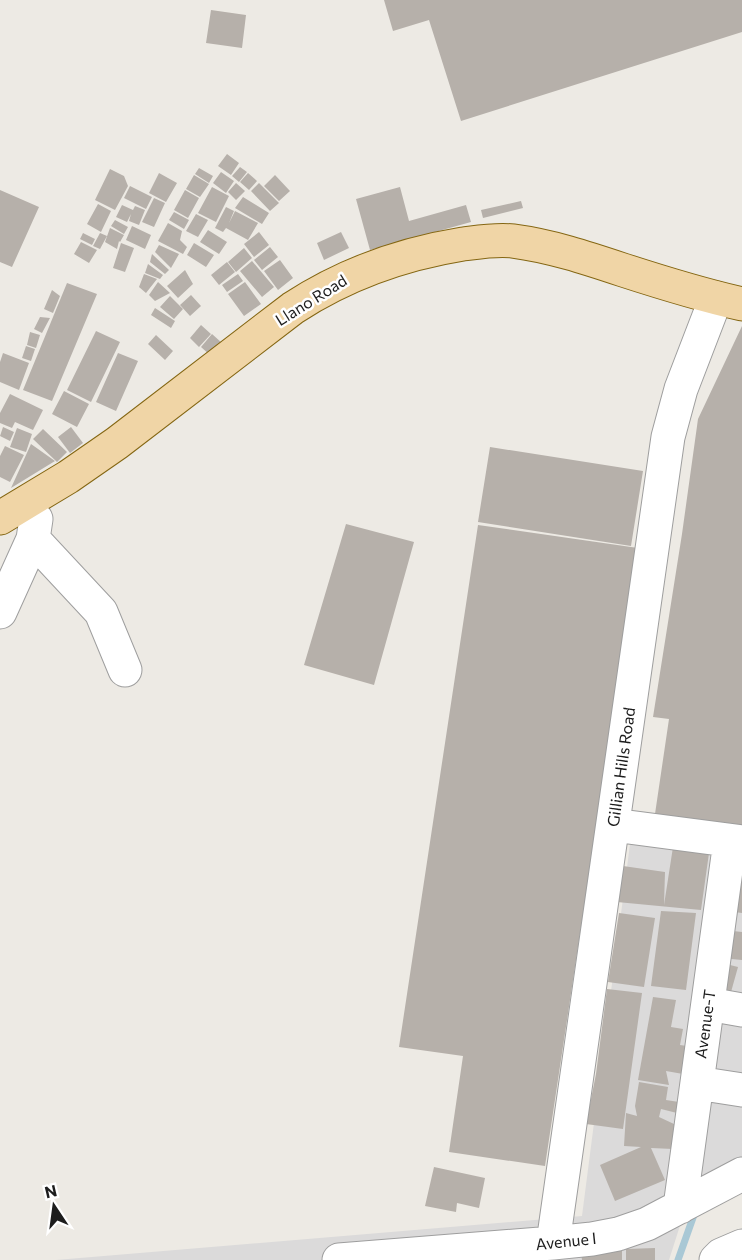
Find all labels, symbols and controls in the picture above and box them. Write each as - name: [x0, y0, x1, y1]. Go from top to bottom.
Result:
- street label: Llano Road: [271, 270, 350, 329]
- street label: Gillian Hills Road: [603, 706, 638, 828]
- street label: Avenue-T: [690, 988, 719, 1060]
- north arrow: [24, 1176, 84, 1236]
- text: N: [43, 1180, 58, 1202]
- street label: Avenue I: [535, 1228, 597, 1253]

